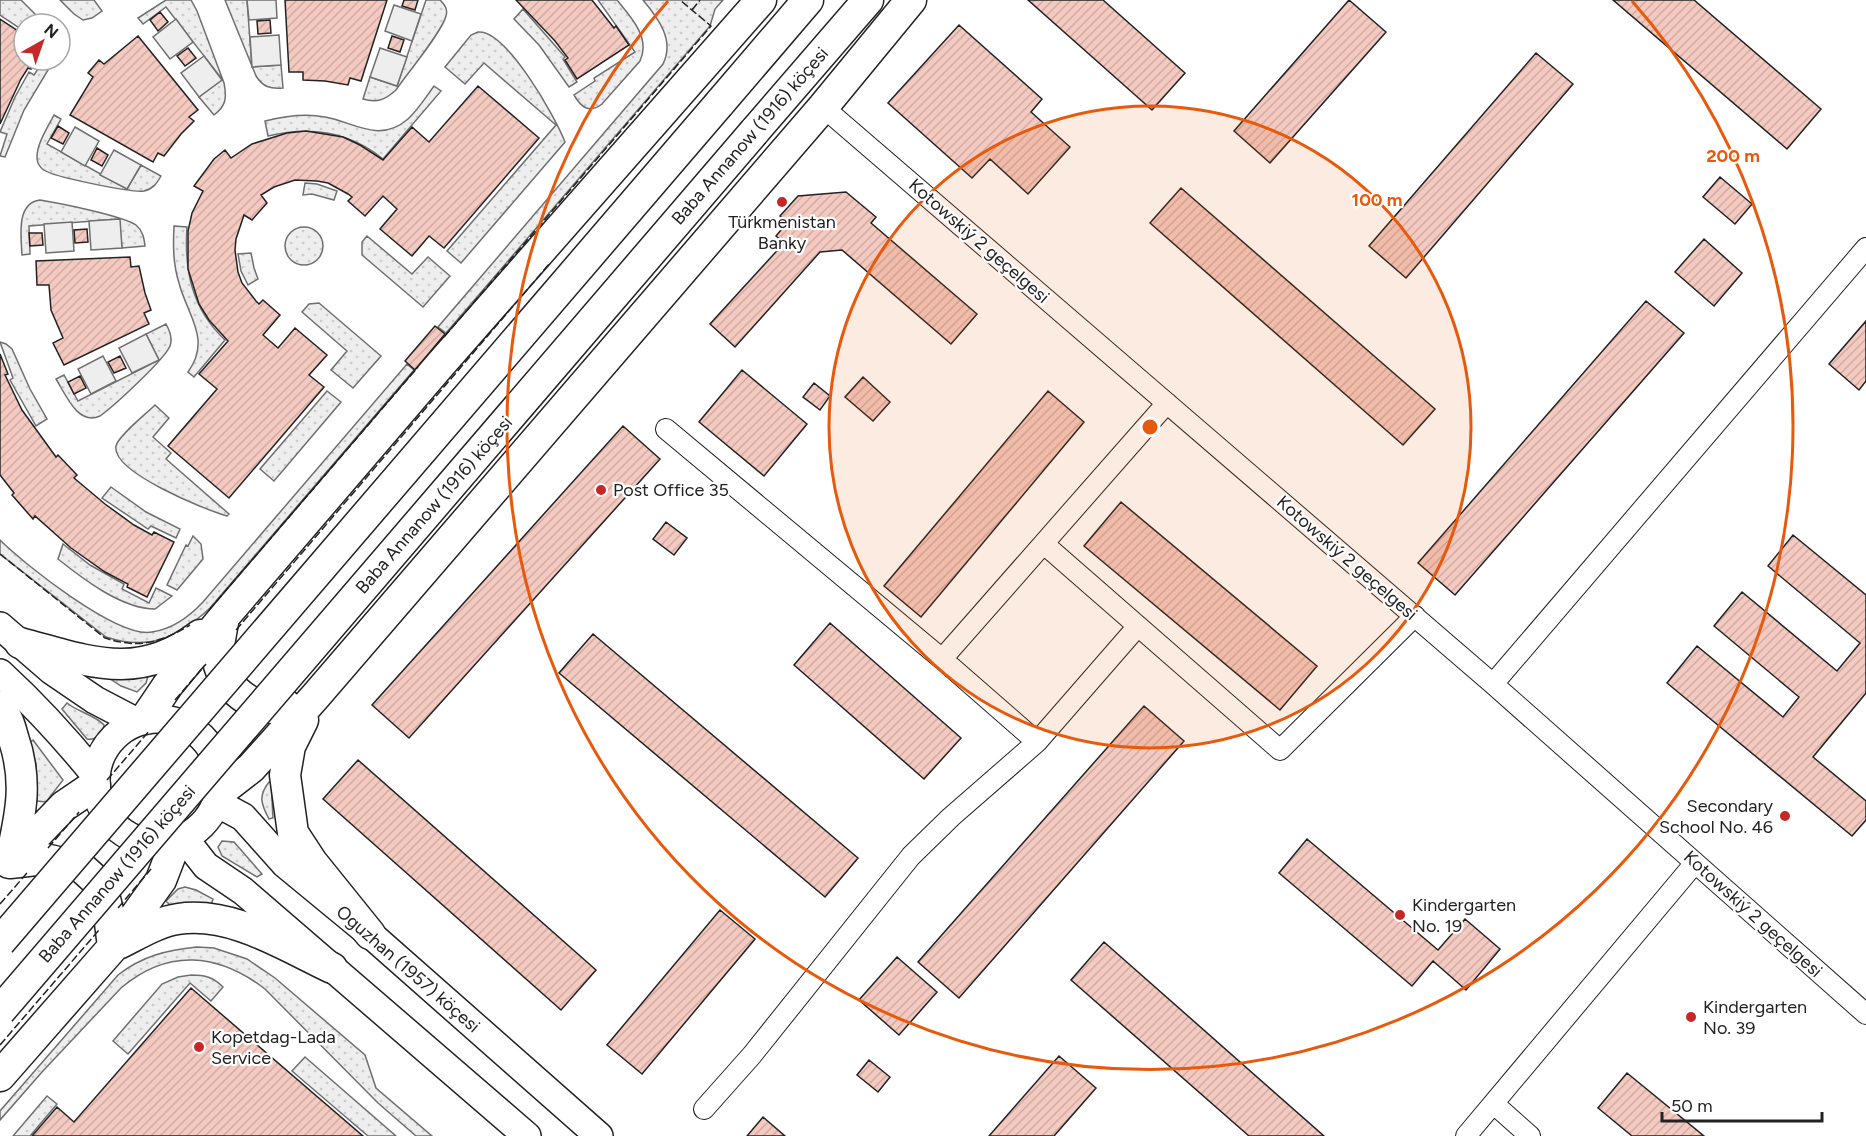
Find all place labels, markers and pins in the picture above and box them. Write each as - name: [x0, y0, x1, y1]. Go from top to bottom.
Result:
- marker: Türkmenistan Banky: [775, 195, 789, 209]
- place label: Türkmenistan Banky: [728, 211, 836, 254]
- centre of rings: [1140, 417, 1160, 437]
- place label: Post Office 35: [613, 479, 729, 501]
- marker: Post Office 35: [594, 483, 608, 497]
- place label: Secondary School No. 46: [1659, 795, 1774, 838]
- marker: Secondary School No. 46: [1778, 809, 1792, 823]
- place label: Kindergarten No. 19: [1412, 894, 1516, 937]
- marker: Kindergarten No. 19: [1393, 908, 1407, 922]
- place label: Kindergarten No. 39: [1703, 996, 1807, 1039]
- marker: Kindergarten No. 39: [1684, 1010, 1698, 1024]
- place label: Kopetdag-Lada Service: [211, 1026, 336, 1069]
- marker: Kopetdag-Lada Service: [192, 1040, 206, 1054]

